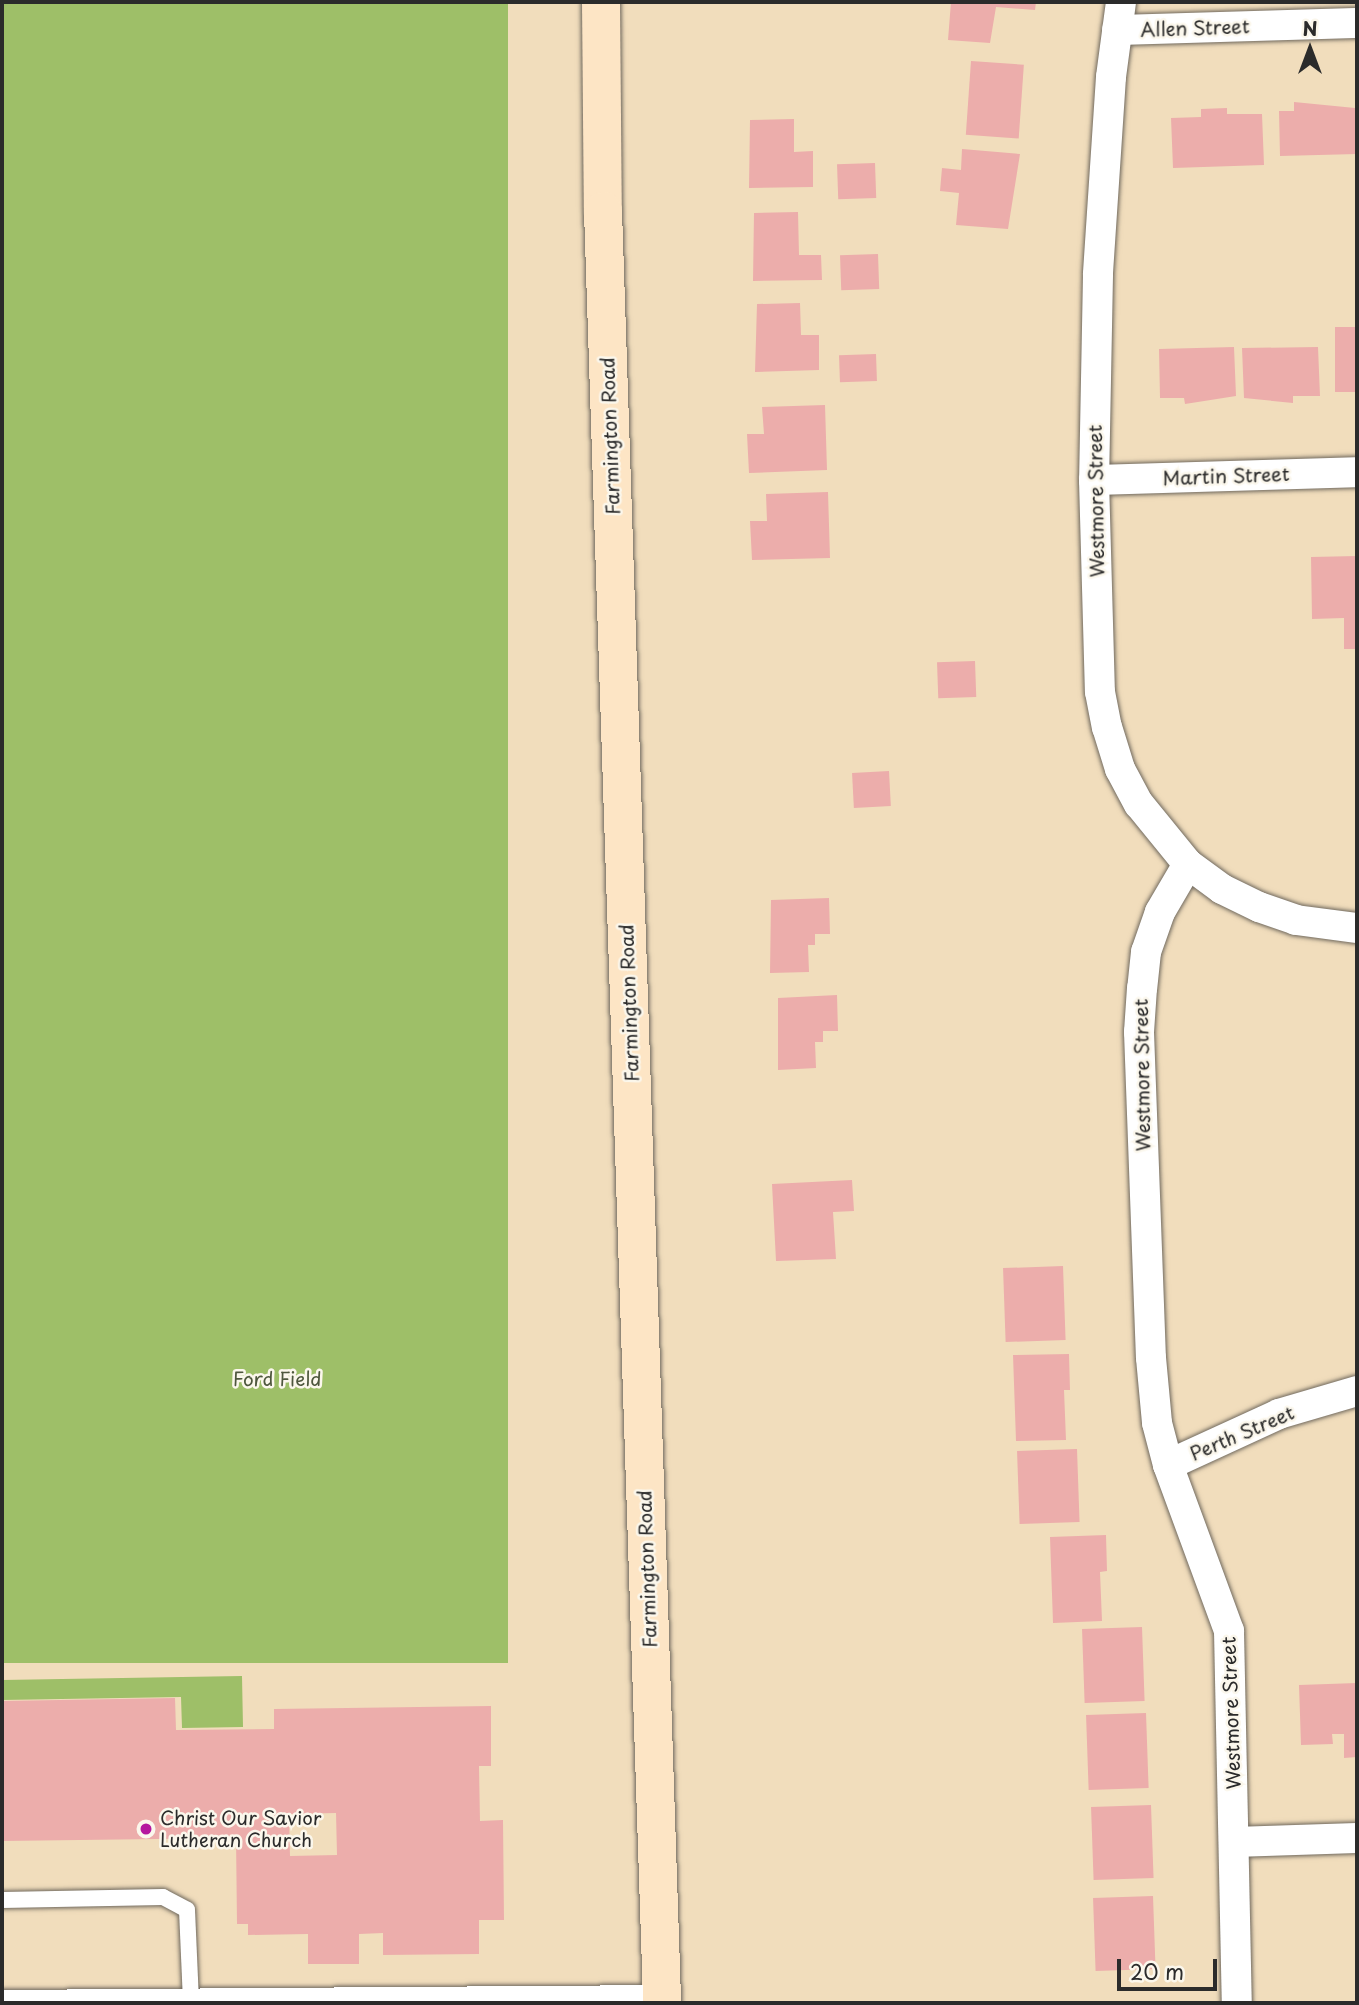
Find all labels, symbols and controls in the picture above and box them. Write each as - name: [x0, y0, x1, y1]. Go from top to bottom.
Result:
- north arrow: [1275, 14, 1345, 84]
- text: N: [1302, 14, 1318, 42]
- street label: Allen Street: [1139, 15, 1251, 41]
- street label: Farmington Road: [596, 357, 624, 515]
- street label: Westmore Street: [1083, 424, 1109, 578]
- street label: Martin Street: [1162, 462, 1290, 490]
- street label: Farmington Road: [615, 924, 643, 1082]
- street label: Westmore Street: [1129, 998, 1155, 1152]
- park label: Ford Field: [232, 1368, 322, 1390]
- street label: Perth Street: [1186, 1401, 1298, 1465]
- street label: Farmington Road: [633, 1490, 661, 1648]
- street label: Westmore Street: [1217, 1636, 1245, 1790]
- place label: Christ Our Savior Lutheran Church: [160, 1807, 320, 1851]
- marker: Christ Our Savior Lutheran Church: [138, 1821, 154, 1837]
- scale bar: [1121, 1946, 1221, 1990]
- text: 20 m: [1130, 1955, 1184, 1987]

